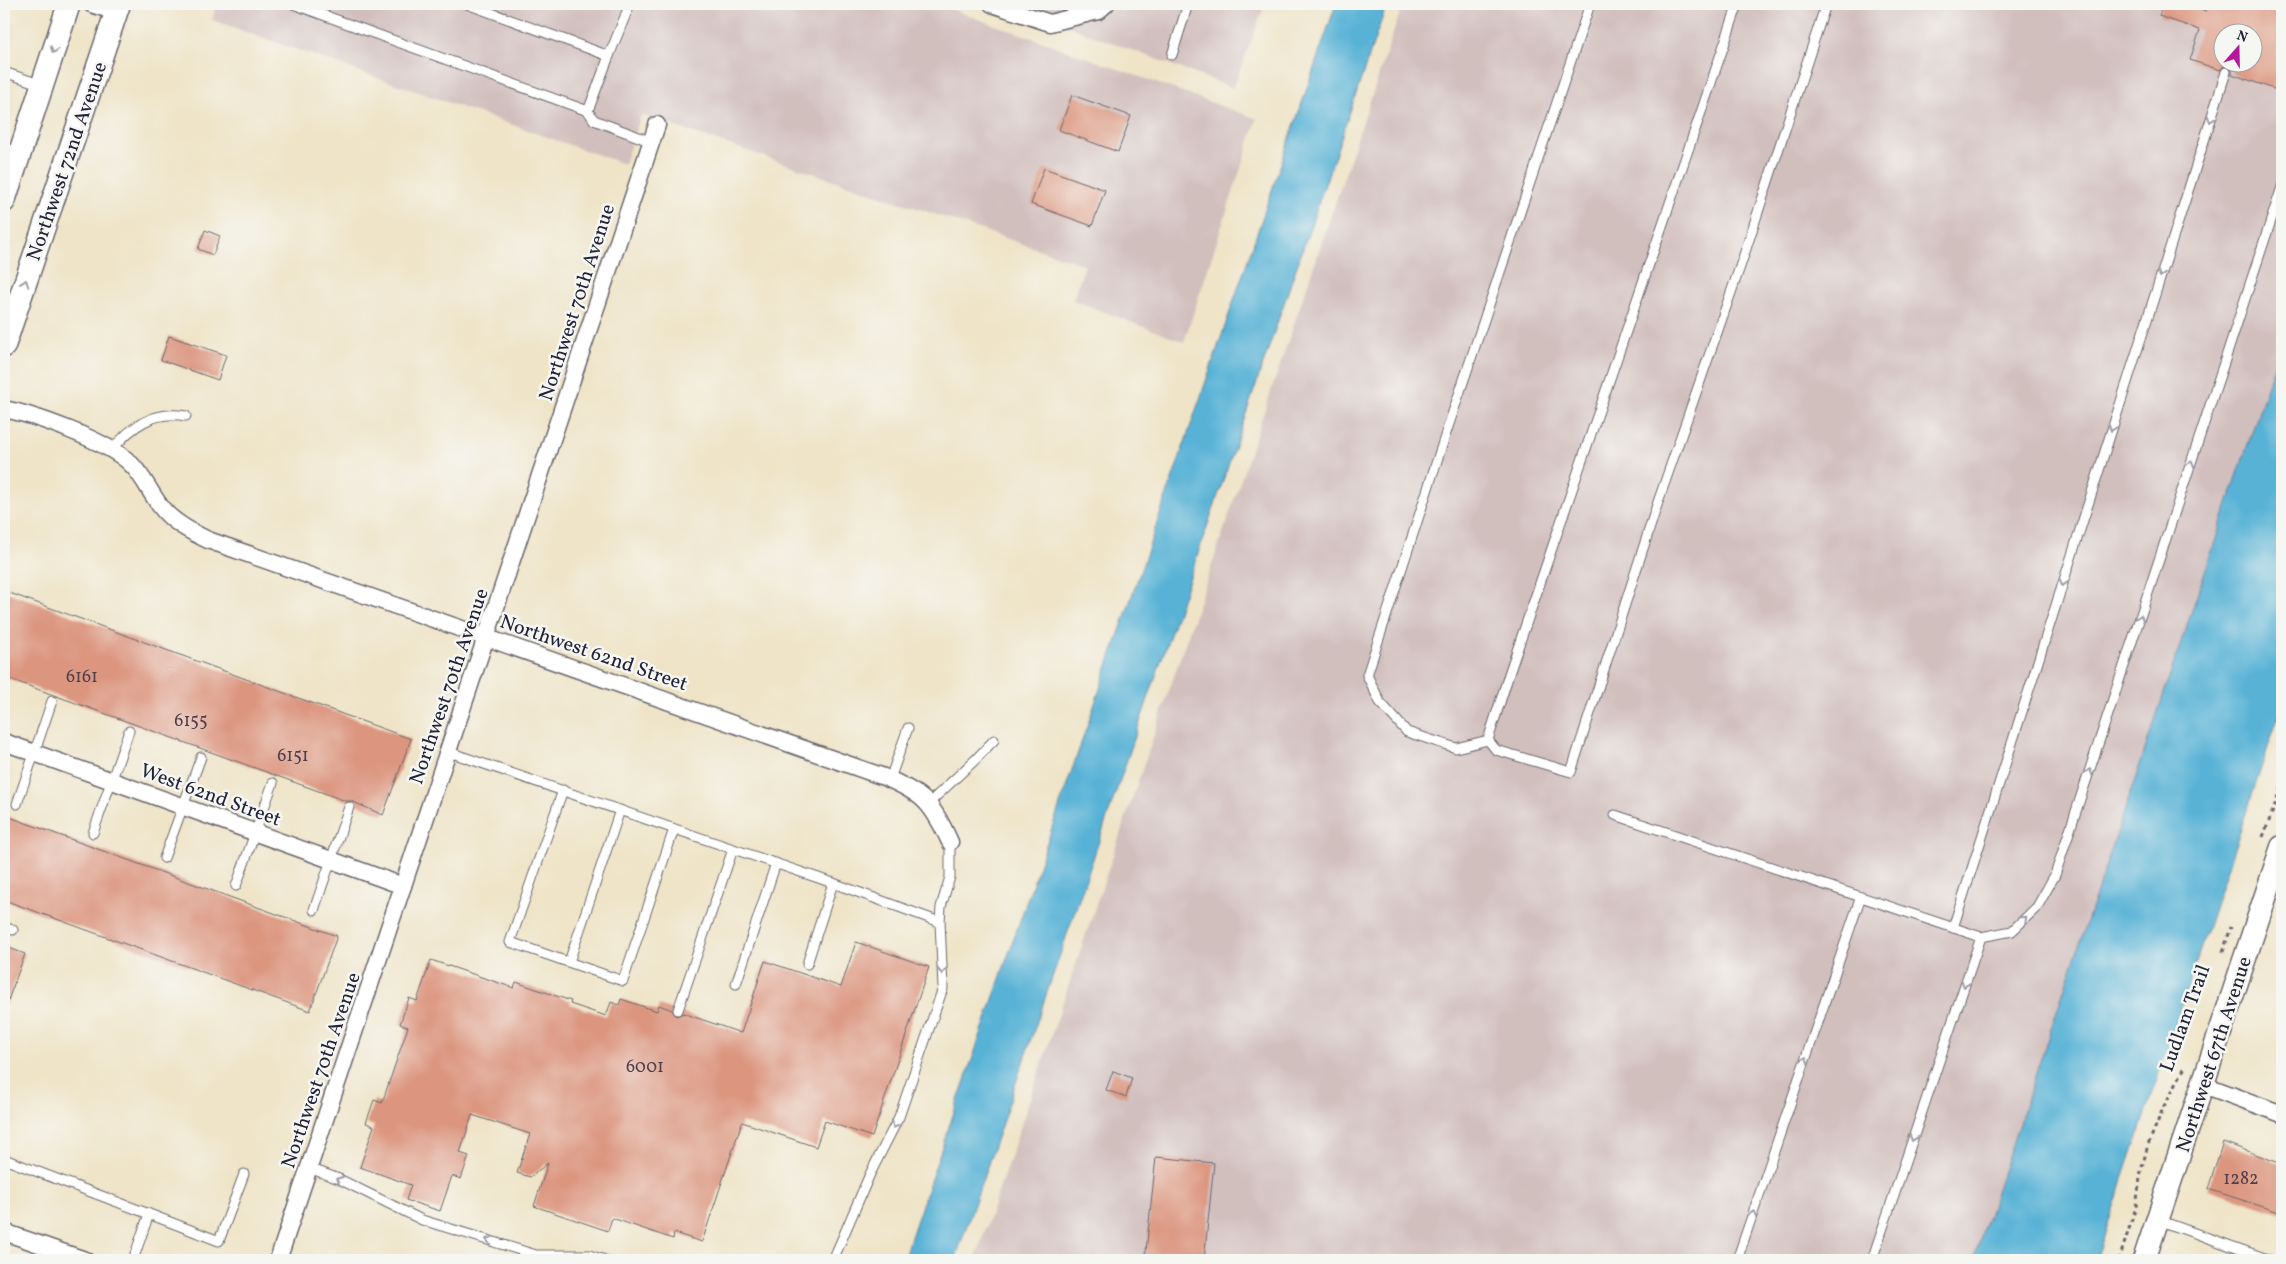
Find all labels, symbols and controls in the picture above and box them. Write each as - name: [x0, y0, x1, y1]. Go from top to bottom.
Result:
- north arrow: [2214, 22, 2264, 72]
- text: N: [2234, 27, 2250, 48]
- one-way arrow: [50, 45, 60, 54]
- street label: Northwest 72nd Avenue: [21, 58, 115, 265]
- one-way arrow: [2206, 114, 2216, 122]
- street label: Northwest 70th Avenue: [533, 201, 623, 405]
- one-way arrow: [2157, 269, 2167, 277]
- one-way arrow: [19, 279, 29, 288]
- one-way arrow: [2108, 424, 2118, 432]
- one-way arrow: [2185, 460, 2195, 468]
- one-way arrow: [2058, 579, 2068, 587]
- street label: Northwest 70th Avenue: [403, 585, 497, 788]
- street label: Northwest 62nd Street: [496, 609, 691, 699]
- one-way arrow: [2134, 614, 2144, 623]
- house number: 6161: [66, 665, 98, 690]
- house number: 6155: [174, 709, 208, 734]
- house number: 6151: [277, 744, 309, 769]
- street label: West 62nd Street: [136, 757, 285, 834]
- one-way arrow: [2083, 768, 2093, 777]
- one-way arrow: [2019, 916, 2028, 925]
- street label: Northwest 67th Avenue: [2170, 953, 2260, 1156]
- street label: Ludlam Trail: [2154, 961, 2218, 1076]
- one-way arrow: [937, 967, 948, 975]
- street label: Northwest 70th Avenue: [275, 969, 369, 1172]
- one-way arrow: [1961, 979, 1971, 987]
- house number: 6001: [626, 1055, 664, 1080]
- one-way arrow: [1799, 1057, 1809, 1065]
- one-way arrow: [891, 1120, 901, 1129]
- one-way arrow: [1909, 1133, 1919, 1141]
- house number: 1282: [2223, 1167, 2259, 1192]
- one-way arrow: [335, 1175, 344, 1186]
- one-way arrow: [1747, 1210, 1757, 1219]
- one-way arrow: [486, 1236, 494, 1246]

